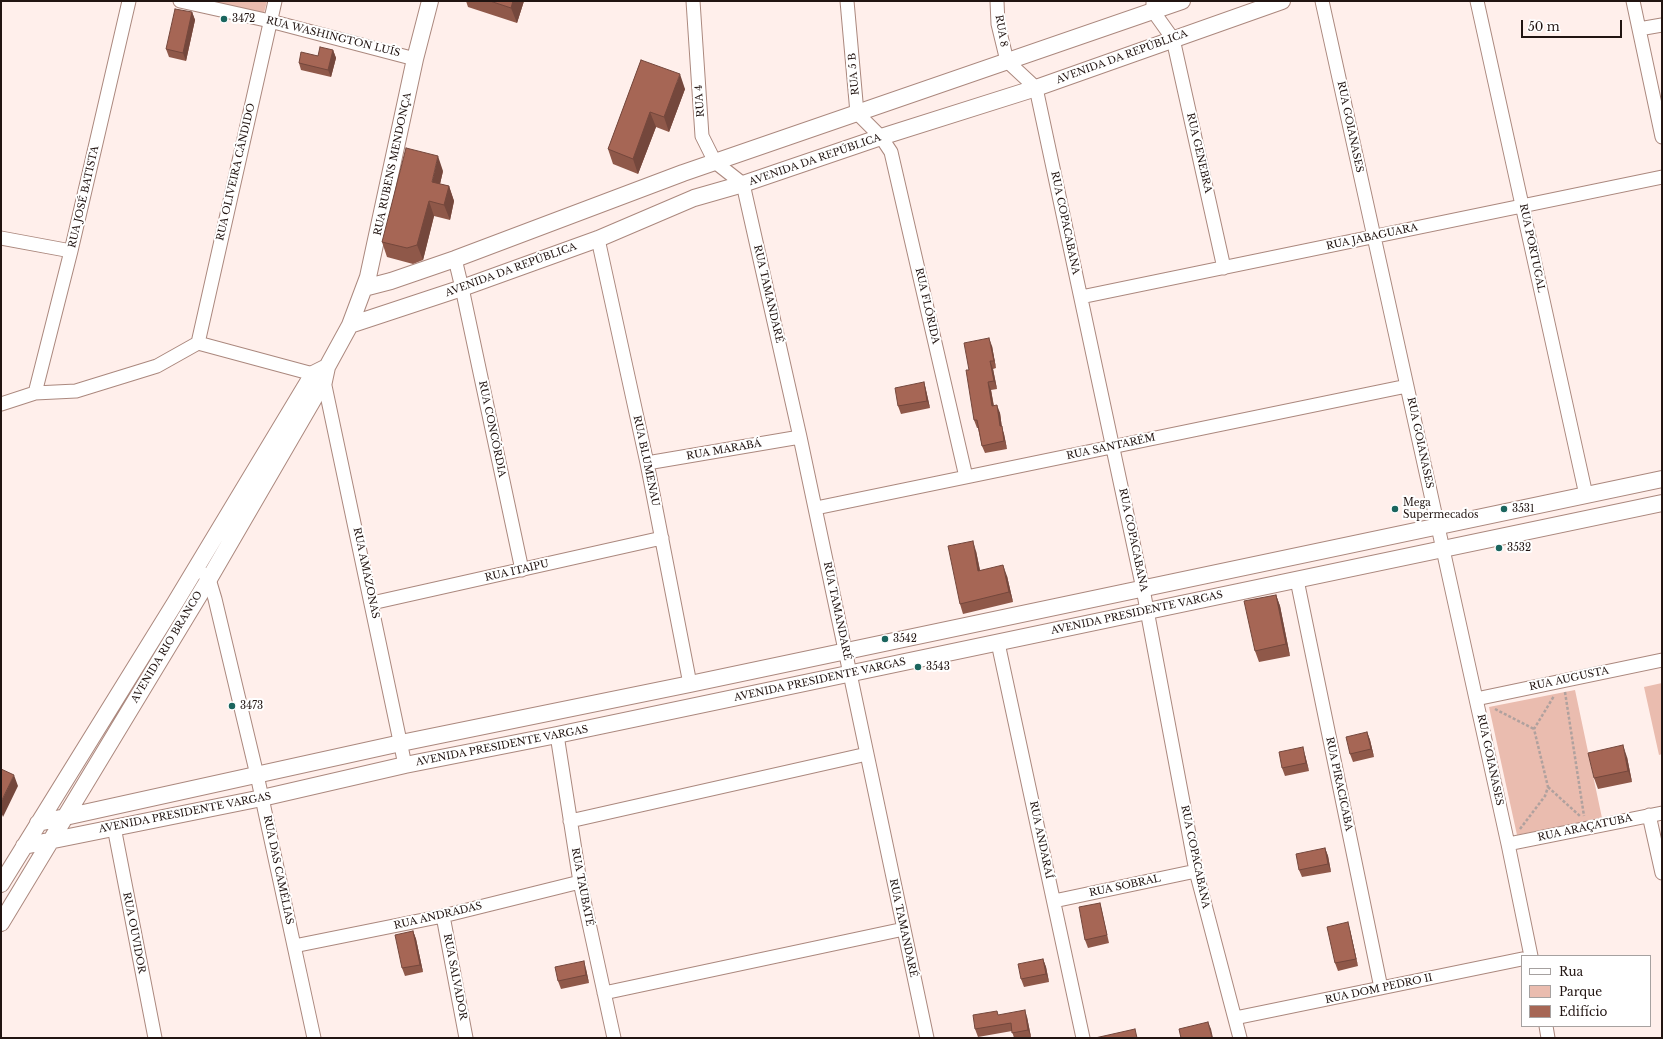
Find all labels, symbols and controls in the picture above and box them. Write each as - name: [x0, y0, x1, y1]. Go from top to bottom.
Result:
- scale bar: [1523, 12, 1624, 38]
- place label: 3472: [232, 13, 255, 25]
- marker: 3472: [219, 14, 229, 24]
- street label: RUA WASHINGTON LUÍS: [265, 14, 401, 60]
- street label: RUA 8: [992, 14, 1010, 48]
- text: 50 m: [1528, 19, 1560, 34]
- street label: AVENIDA DA REPÚBLICA: [1055, 28, 1189, 86]
- street label: RUA 5 B: [846, 52, 862, 96]
- street label: RUA GOIANASES: [1334, 80, 1366, 174]
- street label: RUA 4: [693, 84, 707, 118]
- street label: RUA RUBENS MENDONÇA: [372, 91, 414, 237]
- street label: RUA OLIVEIRA CÂNDIDO: [214, 102, 258, 242]
- street label: RUA GENEBRA: [1184, 112, 1214, 194]
- street label: AVENIDA DA REPÚBLICA: [747, 132, 883, 188]
- street label: RUA JOSÉ BATISTA: [66, 145, 102, 249]
- street label: RUA COPACABANA: [1048, 170, 1082, 276]
- street label: RUA PORTUGAL: [1517, 203, 1547, 293]
- street label: RUA JABAGUARA: [1325, 221, 1419, 253]
- street label: AVENIDA DA REPÚBLICA: [444, 241, 578, 299]
- street label: RUA TAMANDARÉ: [751, 244, 785, 344]
- street label: RUA FLÓRIDA: [912, 267, 942, 345]
- street label: RUA CONCÓRDIA: [476, 380, 508, 478]
- street label: RUA GOIANASES: [1404, 396, 1436, 490]
- street label: RUA BLUMENAU: [630, 414, 662, 508]
- street label: RUA SANTARÉM: [1065, 432, 1157, 462]
- street label: RUA MARABÁ: [686, 437, 762, 463]
- street label: RUA COPACABANA: [1116, 487, 1150, 593]
- place label: Mega Supermecados: [1403, 497, 1479, 520]
- place label: 3531: [1512, 503, 1534, 515]
- marker: Mega Supermecados: [1390, 504, 1400, 514]
- marker: 3531: [1499, 504, 1509, 514]
- street label: RUA AMAZONAS: [350, 526, 382, 620]
- place label: 3532: [1507, 542, 1531, 554]
- marker: 3532: [1494, 543, 1504, 553]
- street label: RUA ITAIPU: [484, 558, 550, 584]
- street label: RUA TAMANDARÉ: [821, 561, 853, 661]
- street label: AVENIDA RIO BRANCO: [129, 589, 205, 705]
- street label: AVENIDA PRESIDENTE VARGAS: [1050, 589, 1224, 637]
- place label: 3542: [893, 633, 917, 645]
- marker: 3542: [880, 634, 890, 644]
- street label: AVENIDA PRESIDENTE VARGAS: [733, 656, 907, 704]
- place label: 3543: [926, 661, 950, 673]
- marker: 3543: [913, 662, 923, 672]
- street label: RUA AUGUSTA: [1528, 665, 1610, 693]
- place label: 3473: [240, 700, 263, 712]
- marker: 3473: [227, 701, 237, 711]
- street label: RUA GOIANASES: [1474, 713, 1506, 807]
- street label: AVENIDA PRESIDENTE VARGAS: [415, 723, 589, 769]
- street label: RUA PIRACICABA: [1323, 736, 1355, 832]
- street label: AVENIDA PRESIDENTE VARGAS: [98, 790, 272, 836]
- street label: RUA ANDARAÍ: [1027, 800, 1055, 880]
- street label: RUA COPACABANA: [1178, 804, 1212, 910]
- street label: RUA ARAÇATUBA: [1537, 812, 1633, 844]
- street label: RUA DAS CAMÉLIAS: [261, 814, 295, 926]
- street label: RUA TAUBATÉ: [569, 847, 595, 927]
- street label: RUA SOBRAL: [1088, 873, 1162, 899]
- street label: RUA TAMANDARÉ: [887, 878, 919, 978]
- street label: RUA OUVIDOR: [120, 891, 148, 975]
- street label: RUA ANDRADAS: [393, 900, 483, 932]
- street label: RUA SALVADOR: [441, 933, 469, 1021]
- legend: [1521, 955, 1651, 1027]
- text: Rua: [1559, 964, 1583, 979]
- street label: RUA DOM PEDRO II: [1324, 972, 1434, 1006]
- text: Parque: [1559, 984, 1602, 999]
- text: Edifício: [1559, 1004, 1607, 1019]

